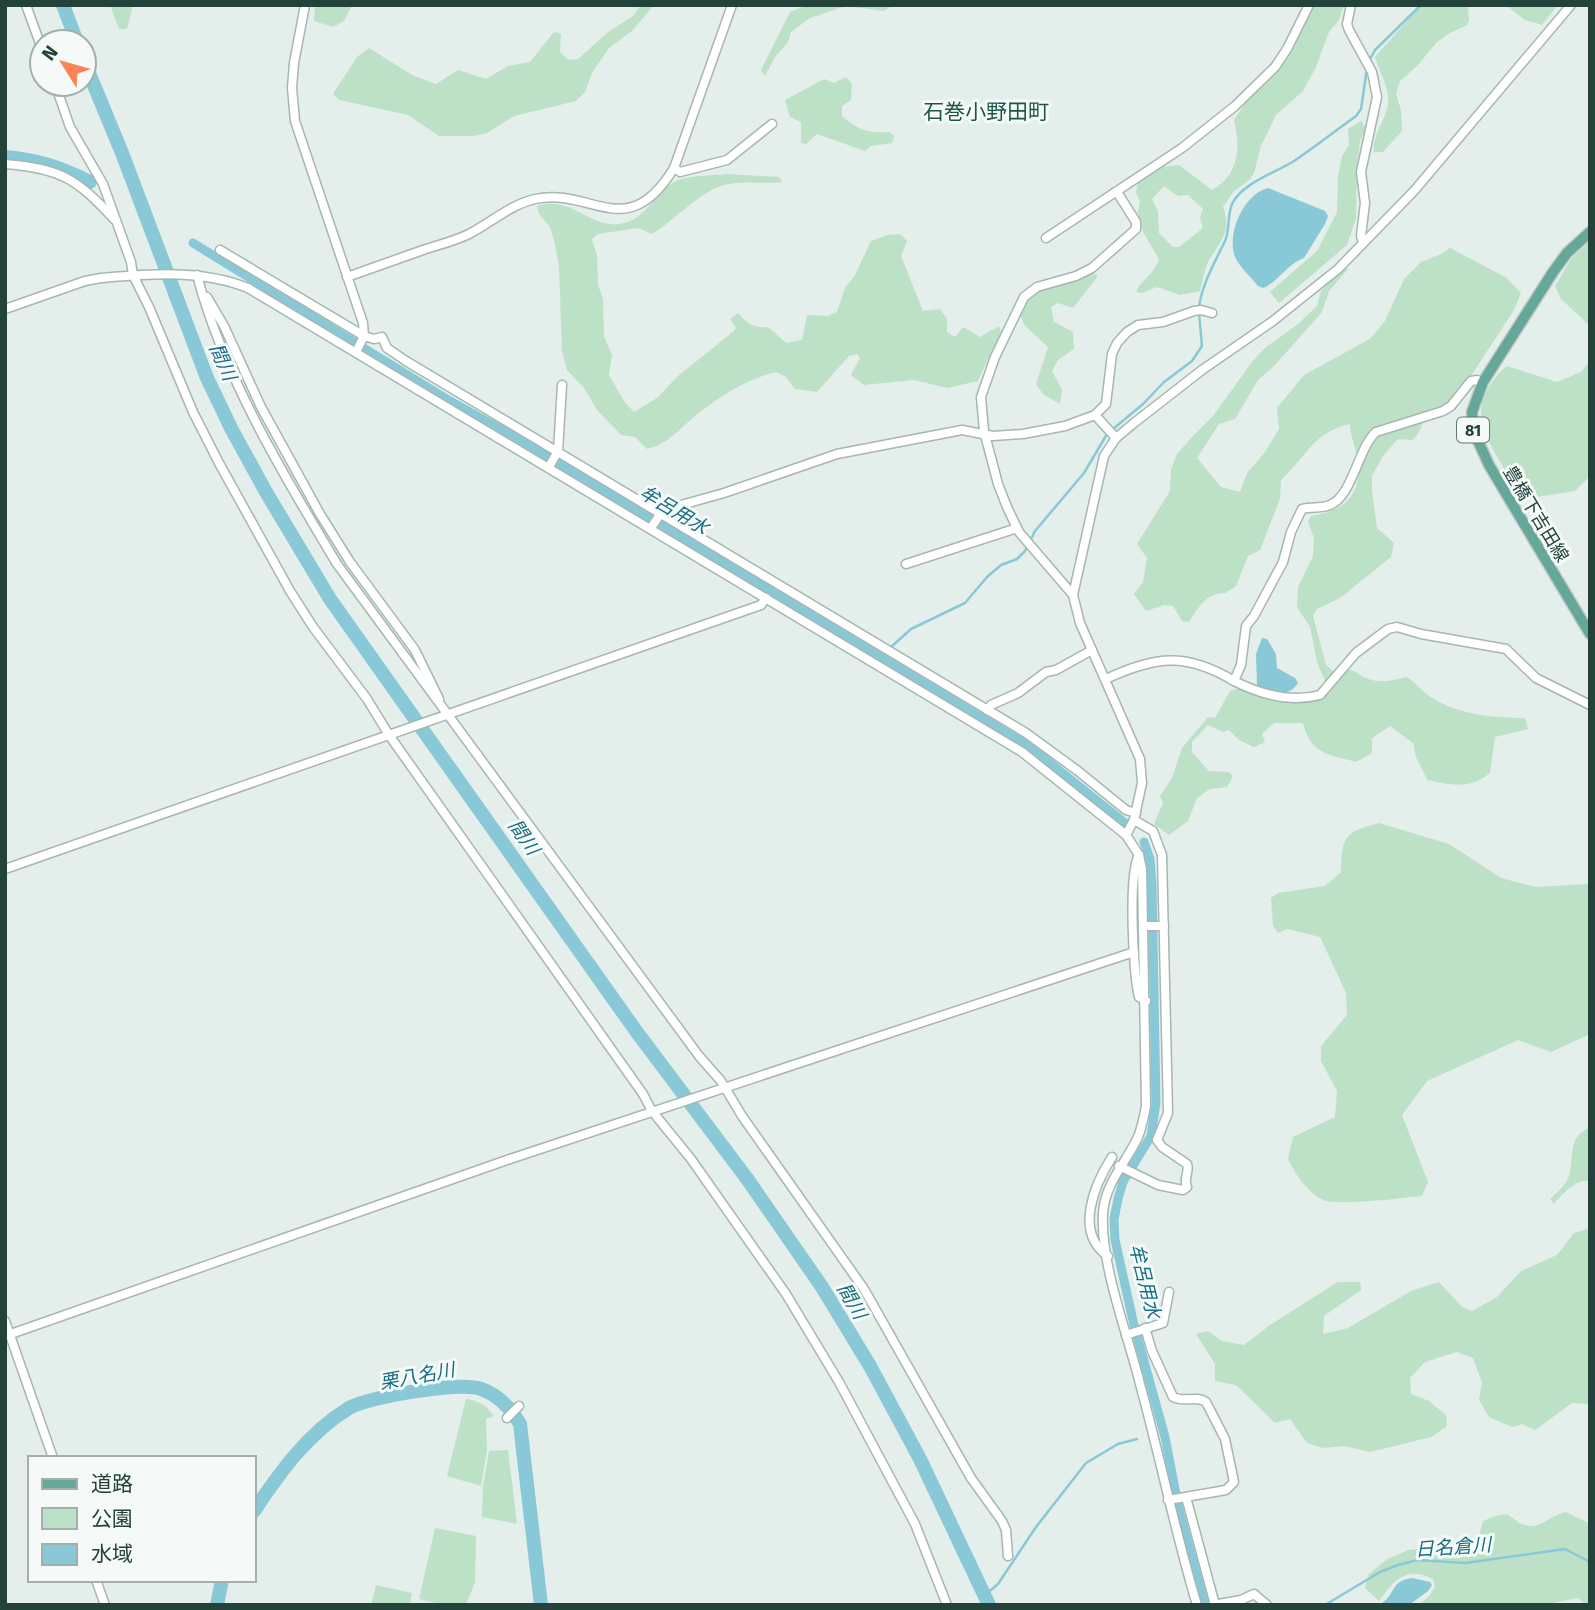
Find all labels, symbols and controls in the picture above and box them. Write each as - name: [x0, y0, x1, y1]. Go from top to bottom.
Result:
- north arrow: [28, 28, 98, 98]
- text: N: [37, 41, 63, 65]
- district label: 石巻小野田町: [923, 99, 1049, 125]
- water label: 間川: [205, 340, 242, 386]
- road number: 81: [1457, 418, 1489, 442]
- street label: 豊橋下吉田線: [1499, 462, 1573, 566]
- water label: 牟呂用水: [635, 481, 714, 540]
- water label: 間川: [504, 815, 545, 861]
- water label: 牟呂用水: [1125, 1241, 1166, 1323]
- water label: 間川: [833, 1279, 872, 1325]
- water label: 栗八名川: [378, 1358, 458, 1394]
- legend: [28, 1456, 256, 1582]
- text: 道路: [91, 1471, 133, 1497]
- text: 公園: [91, 1506, 133, 1532]
- water label: 日名倉川: [1414, 1533, 1494, 1561]
- text: 水域: [91, 1541, 133, 1567]

